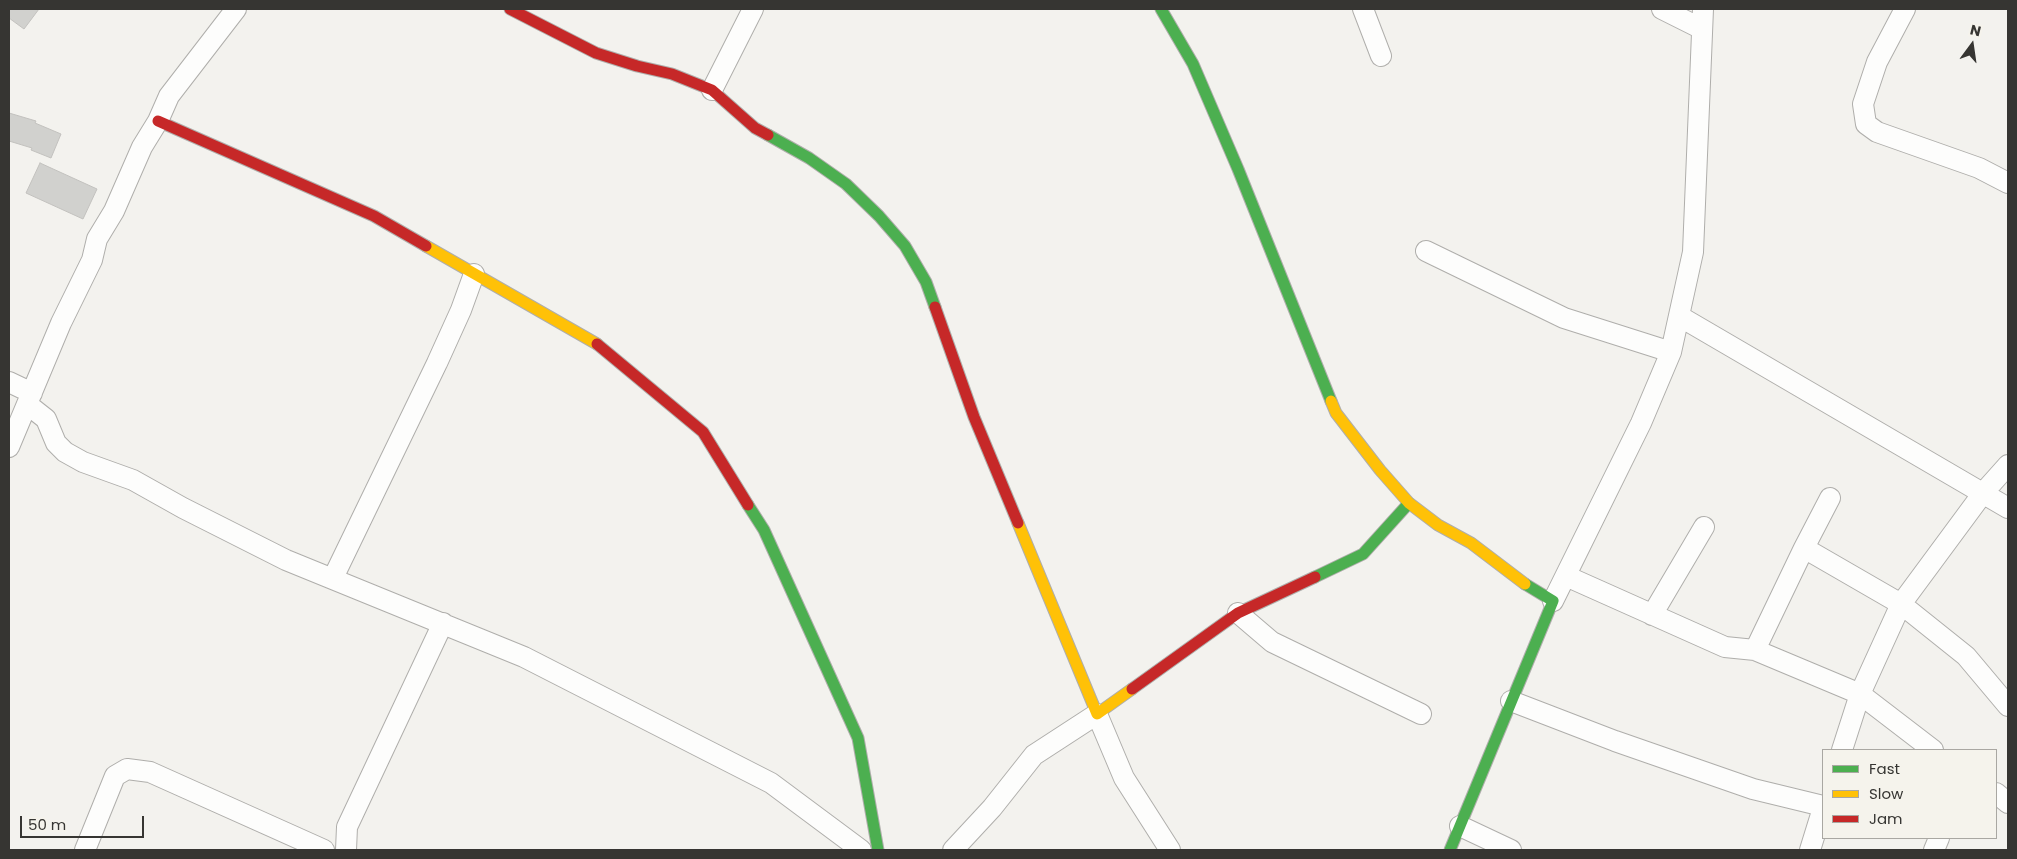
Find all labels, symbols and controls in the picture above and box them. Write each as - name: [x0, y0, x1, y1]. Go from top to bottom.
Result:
- text: N: [1968, 19, 1983, 41]
- north arrow: [1947, 20, 1997, 70]
- legend: [1822, 749, 1997, 839]
- text: Fast: [1869, 758, 1900, 779]
- text: Slow: [1869, 783, 1903, 804]
- scale bar: [22, 806, 146, 838]
- text: Jam: [1869, 808, 1903, 829]
- text: 50 m: [28, 814, 66, 835]

